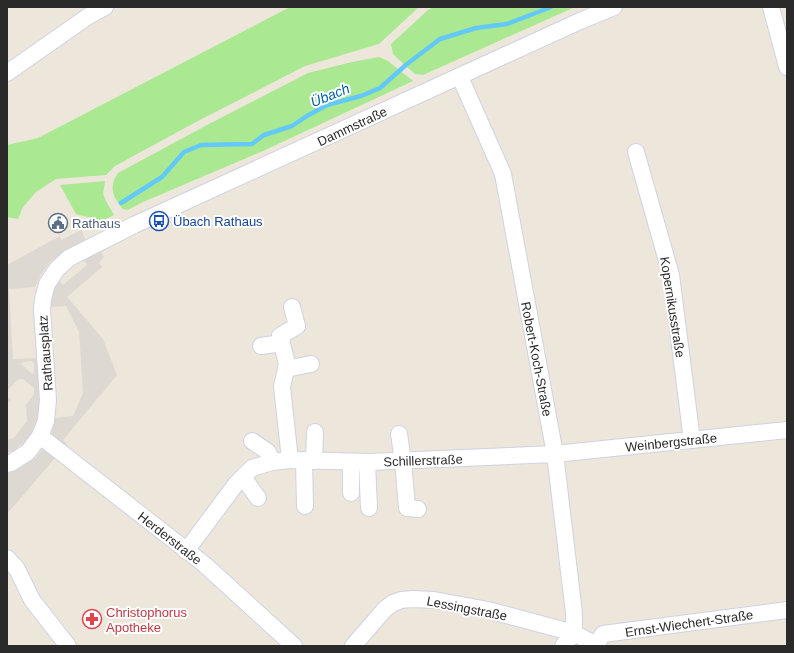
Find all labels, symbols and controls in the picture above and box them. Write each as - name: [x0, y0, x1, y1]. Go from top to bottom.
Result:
- water label: Übach: [308, 79, 352, 110]
- street label: Dammstraße: [315, 104, 389, 149]
- bus stop icon: Übach Rathaus: [148, 210, 170, 232]
- public building icon: Rathaus: [47, 212, 69, 234]
- place label: Übach Rathaus: [173, 214, 263, 229]
- place label: Rathaus: [72, 216, 121, 231]
- street label: Kopernikusstraße: [657, 256, 688, 359]
- street label: Robert-Koch-Straße: [518, 301, 555, 418]
- street label: Rathausplatz: [35, 315, 56, 391]
- street label: Weinbergstraße: [624, 430, 718, 455]
- street label: Schillerstraße: [383, 452, 463, 469]
- street label: Herderstraße: [135, 509, 204, 568]
- street label: Lessingstraße: [425, 593, 508, 624]
- place label: Christophorus Apotheke: [106, 605, 187, 635]
- street label: Ernst-Wiechert-Straße: [624, 607, 754, 640]
- pharmacy icon: Christophorus Apotheke: [81, 608, 103, 630]

